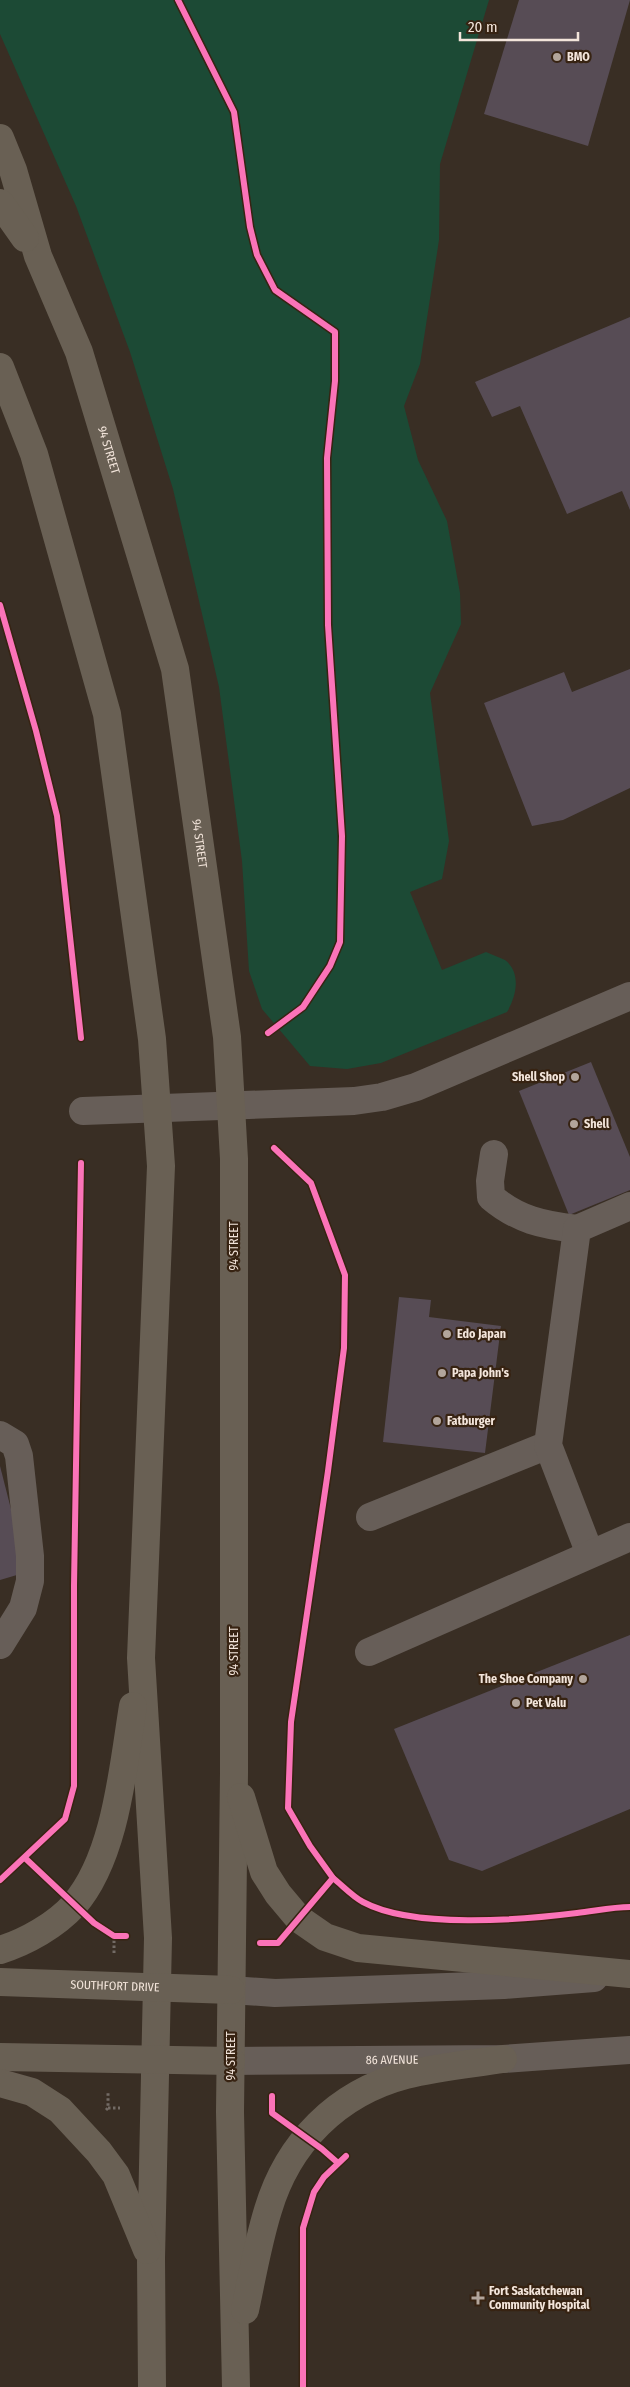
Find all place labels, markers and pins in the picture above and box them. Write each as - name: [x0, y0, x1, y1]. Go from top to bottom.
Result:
- place label: BMO: [567, 50, 590, 64]
- marker: BMO: [551, 51, 563, 63]
- place label: Shell Shop: [512, 1070, 565, 1084]
- marker: Shell Shop: [569, 1071, 581, 1083]
- place label: Shell: [584, 1117, 610, 1131]
- marker: Shell: [568, 1118, 580, 1130]
- place label: Edo Japan: [457, 1327, 506, 1341]
- marker: Edo Japan: [441, 1328, 453, 1340]
- place label: Papa John's: [452, 1366, 510, 1380]
- marker: Papa John's: [436, 1367, 448, 1379]
- place label: Fatburger: [447, 1414, 496, 1428]
- marker: Fatburger: [431, 1415, 443, 1427]
- place label: The Shoe Company: [479, 1672, 573, 1686]
- marker: The Shoe Company: [577, 1673, 589, 1685]
- place label: Pet Valu: [526, 1696, 566, 1710]
- marker: Pet Valu: [510, 1697, 522, 1709]
- place label: Fort Saskatchewan Community Hospital: [489, 2284, 590, 2312]
- marker: Fort Saskatchewan Community Hospital: [471, 2291, 485, 2305]

